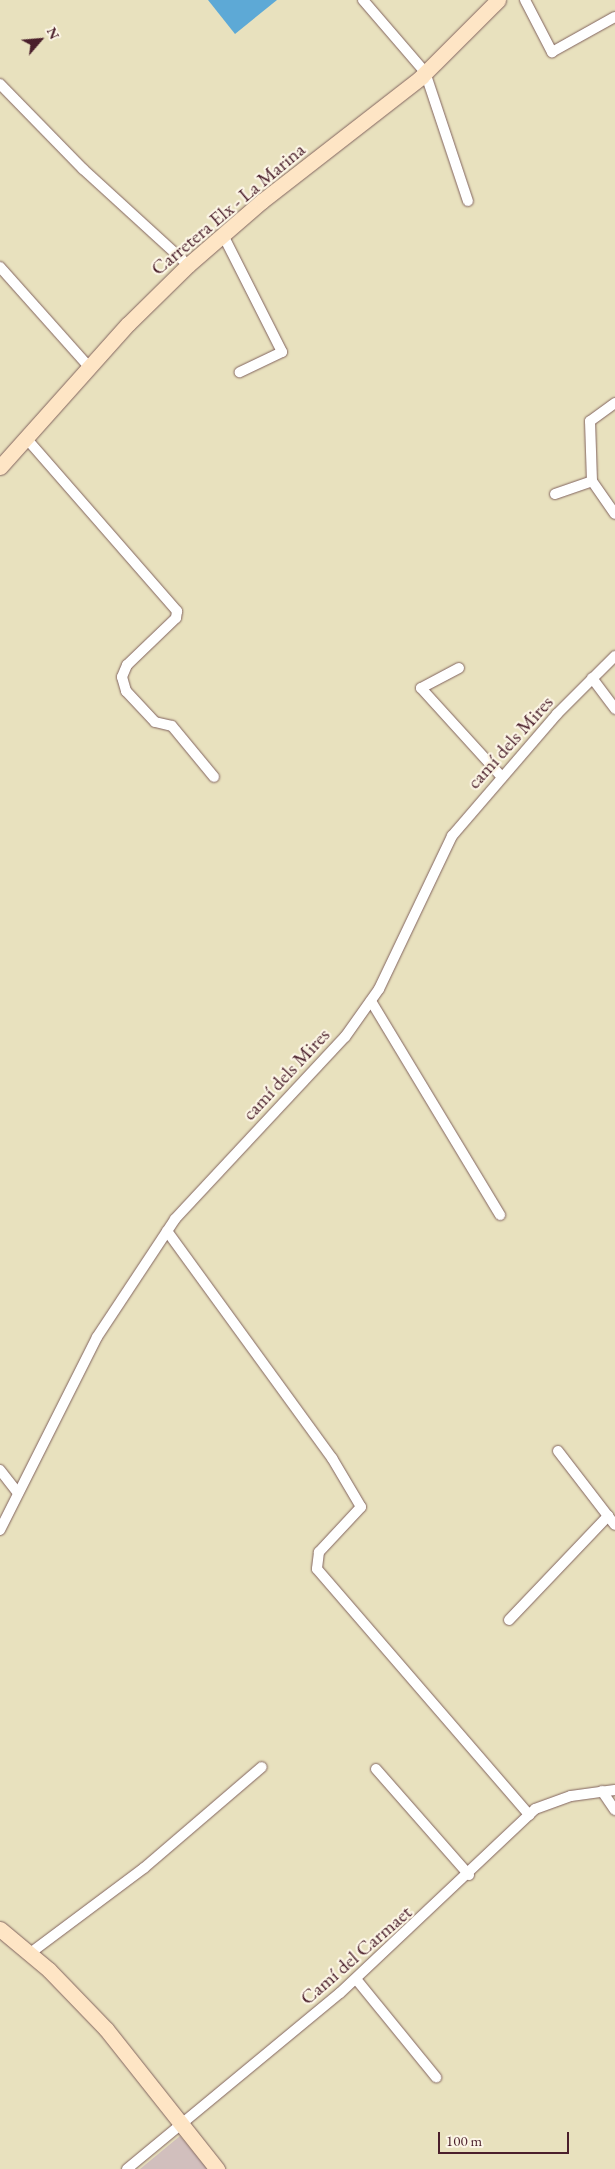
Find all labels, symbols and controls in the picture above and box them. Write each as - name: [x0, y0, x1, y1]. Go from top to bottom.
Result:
- north arrow: [15, 15, 65, 65]
- text: N: [43, 24, 64, 42]
- street label: Carretera Elx - La Marina: [146, 138, 310, 280]
- street label: camí dels Mires: [462, 690, 558, 794]
- street label: camí dels Mires: [237, 1023, 335, 1125]
- street label: Camí del Carmaet: [295, 1900, 417, 2010]
- scale bar: [440, 2122, 571, 2154]
- text: 100 m: [446, 2131, 482, 2150]

